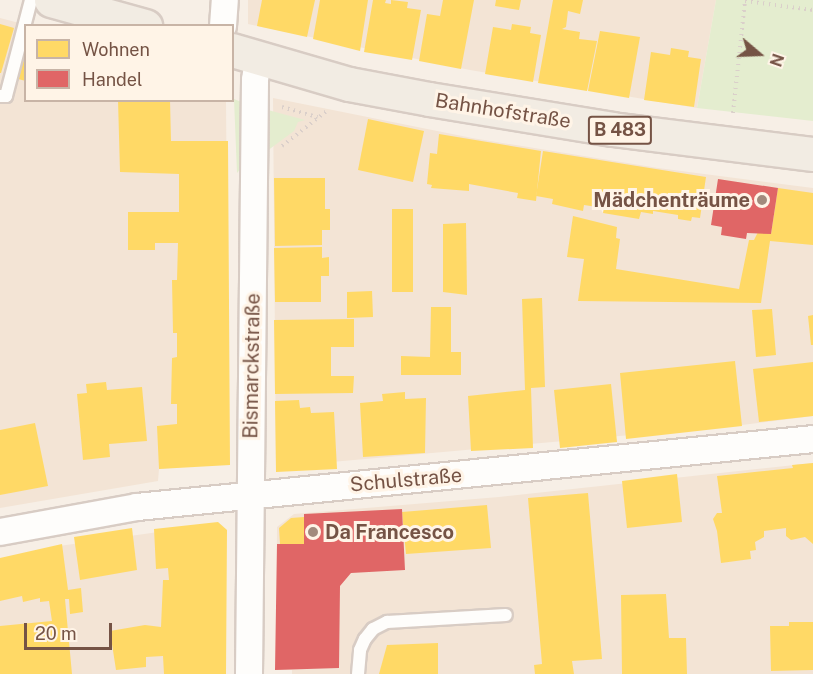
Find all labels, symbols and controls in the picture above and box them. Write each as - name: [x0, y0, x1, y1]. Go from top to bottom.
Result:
- legend: [24, 24, 234, 102]
- north arrow: [729, 24, 789, 84]
- text: Wohnen: [82, 39, 150, 60]
- text: N: [765, 51, 788, 69]
- text: Handel: [82, 69, 142, 90]
- street label: Bahnhofstraße: [433, 88, 573, 134]
- road number: B 483: [587, 115, 653, 145]
- place label: Mädchenträume: [593, 188, 750, 212]
- marker: Mädchenträume: [755, 193, 769, 207]
- street label: Bismarckstraße: [239, 293, 265, 439]
- street label: Schulstraße: [349, 463, 463, 497]
- place label: Da Francesco: [325, 520, 454, 544]
- marker: Da Francesco: [306, 525, 320, 539]
- scale bar: [27, 611, 116, 649]
- text: 20 m: [35, 623, 77, 644]

